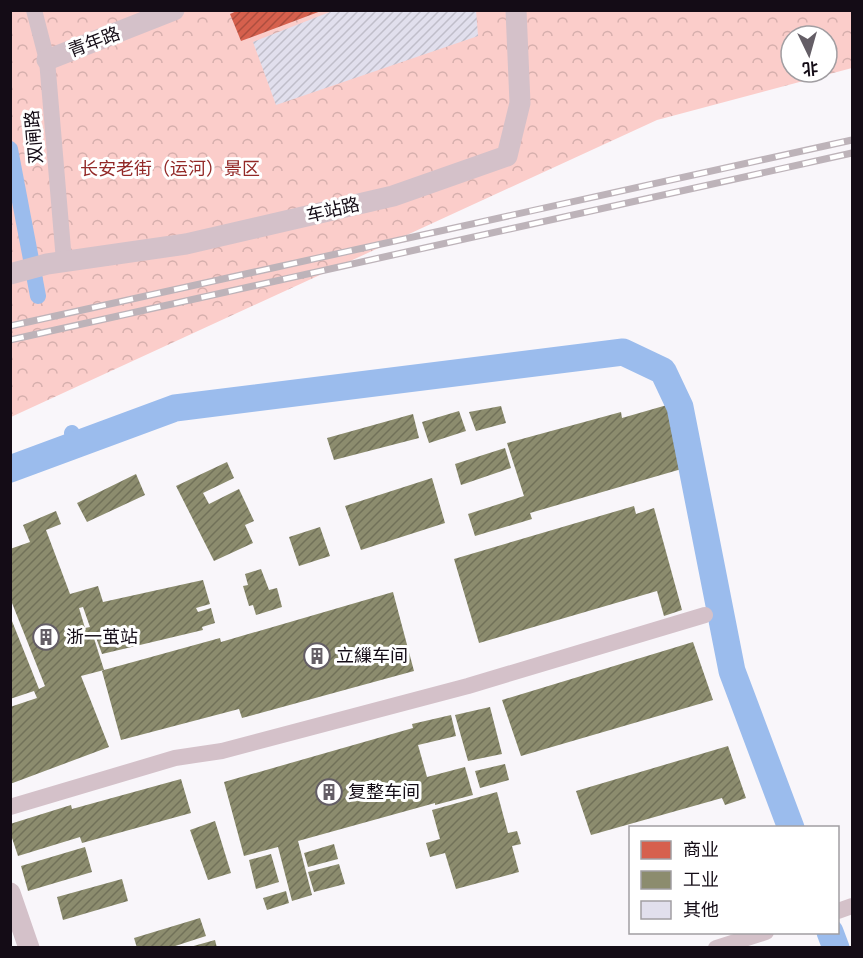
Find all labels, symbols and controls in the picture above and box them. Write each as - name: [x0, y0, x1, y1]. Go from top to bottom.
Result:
- street label: 青年路: [65, 22, 123, 62]
- north arrow: [779, 24, 839, 84]
- text: 北: [801, 58, 819, 79]
- street label: 双闸路: [21, 109, 47, 165]
- park label: 长安老街（运河）景区: [80, 158, 260, 180]
- street label: 车站路: [304, 193, 362, 227]
- building icon: 浙一茧站: [31, 622, 61, 652]
- place label: 浙一茧站: [66, 626, 138, 648]
- building icon: 立繅车间: [302, 641, 332, 671]
- place label: 立繅车间: [336, 645, 408, 667]
- building icon: 复整车间: [314, 777, 344, 807]
- place label: 复整车间: [348, 781, 420, 803]
- legend: [629, 826, 839, 934]
- text: 商业: [683, 839, 719, 861]
- text: 工业: [683, 869, 719, 891]
- text: 其他: [683, 899, 719, 921]

